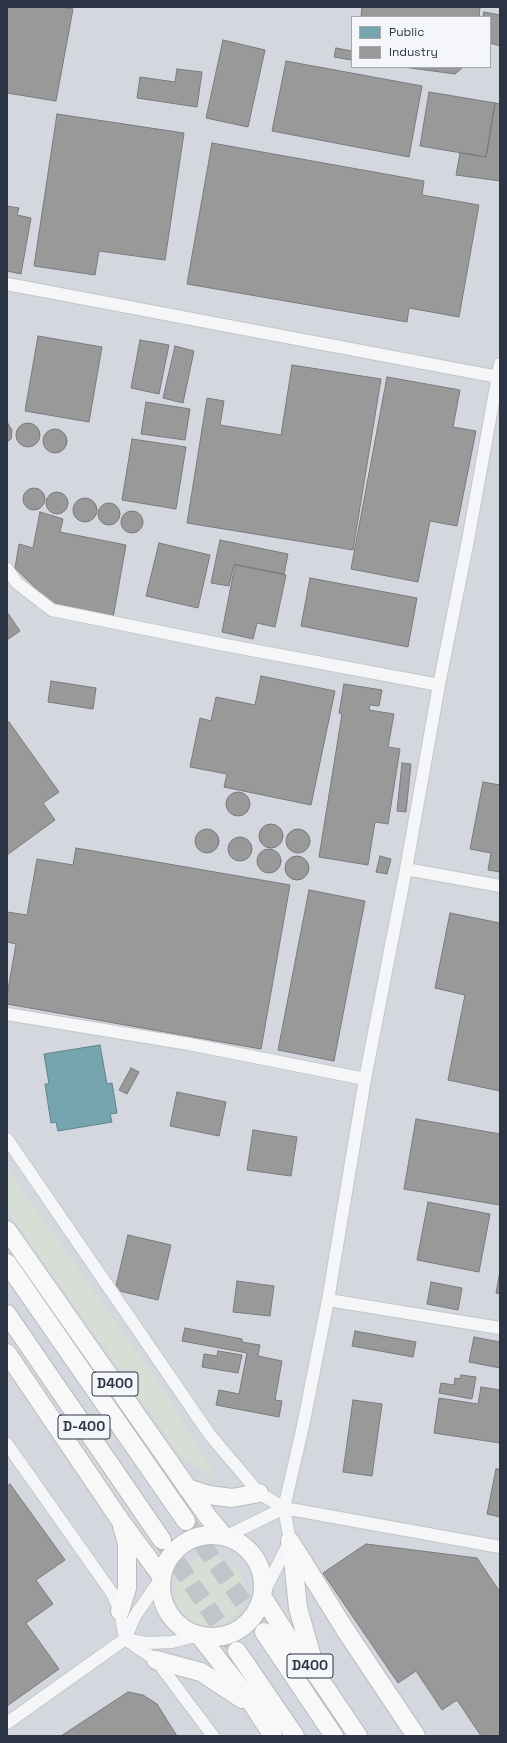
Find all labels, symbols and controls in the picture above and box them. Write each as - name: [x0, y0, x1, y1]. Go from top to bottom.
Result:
- legend: [351, 16, 491, 68]
- text: Public: [389, 24, 424, 40]
- text: Industry: [389, 44, 438, 60]
- road number: D400: [92, 1372, 138, 1396]
- road number: D-400: [58, 1415, 110, 1439]
- road number: D400: [287, 1654, 333, 1678]

